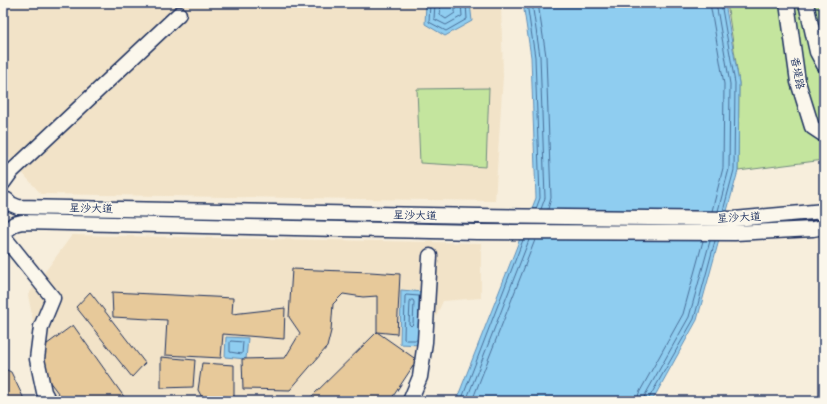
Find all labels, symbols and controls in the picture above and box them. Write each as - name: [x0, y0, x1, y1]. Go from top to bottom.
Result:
- street label: 香堤路: [787, 56, 806, 91]
- street label: 星沙大道: [69, 203, 113, 216]
- street label: 星沙大道: [393, 210, 437, 223]
- street label: 星沙大道: [717, 211, 761, 226]

